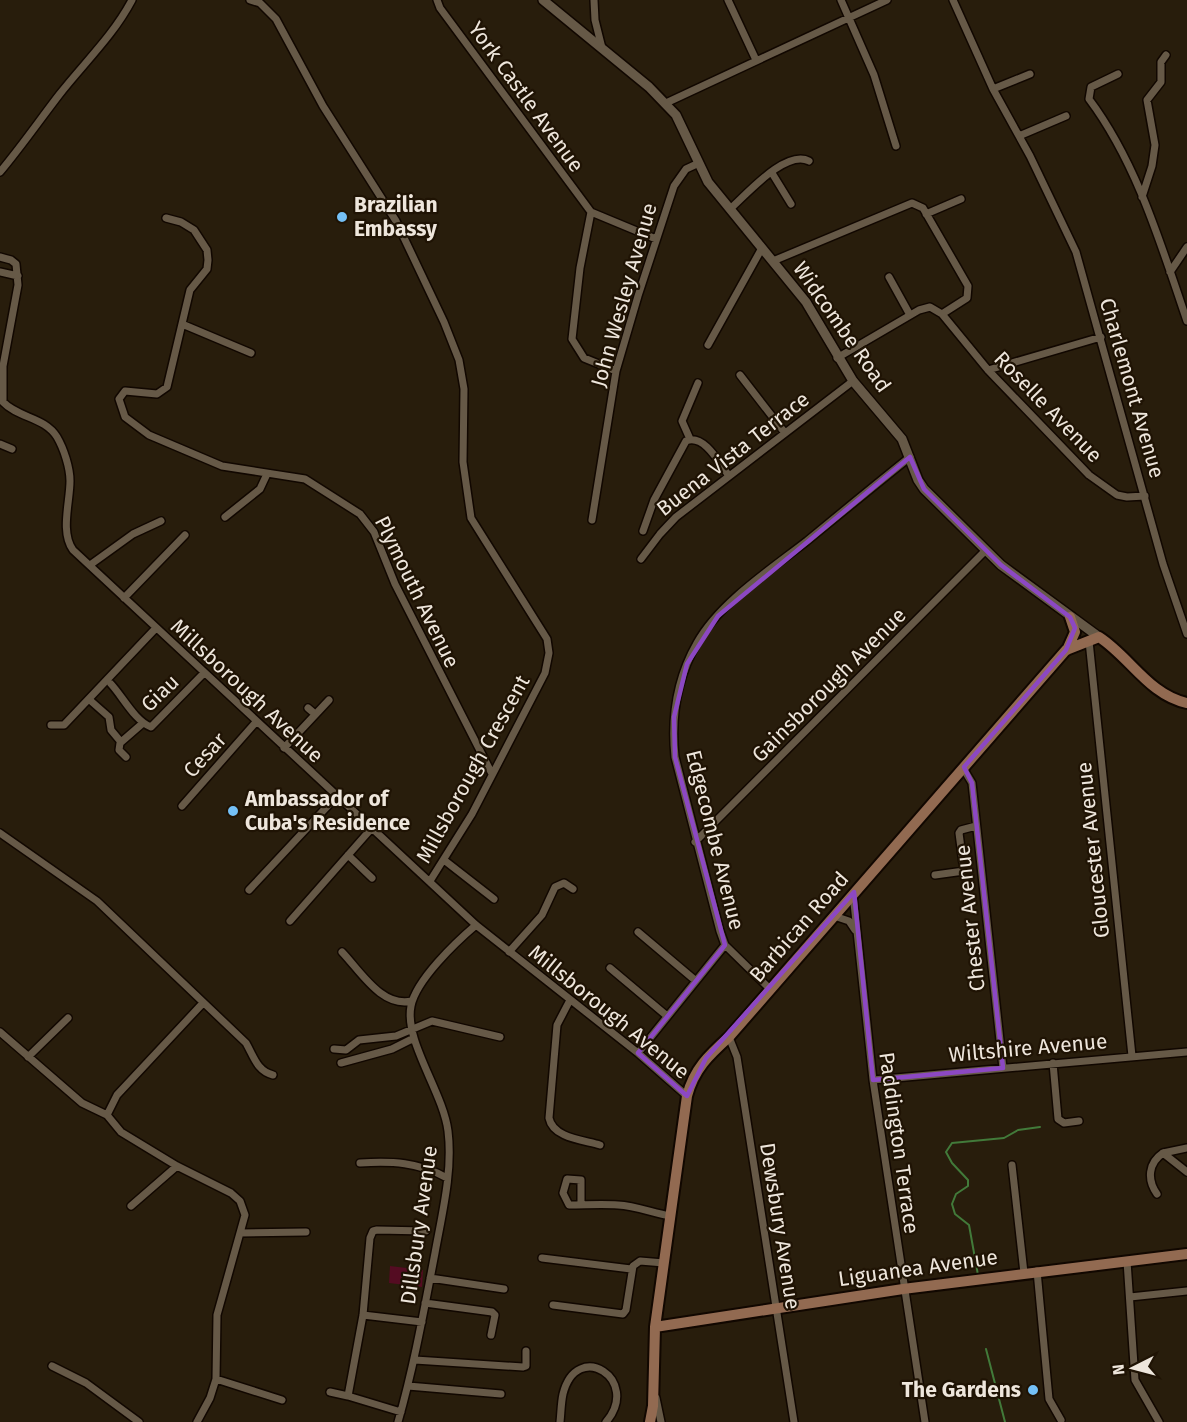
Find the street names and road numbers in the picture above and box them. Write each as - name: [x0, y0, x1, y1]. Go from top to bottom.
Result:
- street label: York Castle Avenue: [463, 17, 589, 177]
- street label: John Wesley Avenue: [585, 200, 663, 390]
- street label: Widcombe Road: [787, 257, 897, 397]
- street label: Charlemont Avenue: [1094, 295, 1170, 481]
- street label: Roselle Avenue: [988, 346, 1108, 468]
- street label: Buena Vista Terrace: [651, 386, 815, 522]
- street label: Plymouth Avenue: [369, 512, 465, 672]
- street label: Gainsborough Avenue: [746, 602, 912, 768]
- street label: Millsborough Avenue: [165, 613, 329, 769]
- street label: Giau: [136, 669, 184, 717]
- street label: Millsborough Crescent: [410, 670, 536, 868]
- street label: Cesar: [178, 727, 232, 783]
- street label: Edgecombe Avenue: [680, 747, 750, 933]
- street label: Gloucester Avenue: [1071, 761, 1115, 939]
- street label: Chester Avenue: [949, 843, 991, 993]
- street label: Barbican Road: [744, 866, 854, 988]
- street label: Millsborough Avenue: [523, 939, 695, 1085]
- street label: Wiltshire Avenue: [948, 1028, 1108, 1068]
- street label: Paddington Terrace: [873, 1050, 925, 1236]
- street label: Dewsbury Avenue: [754, 1141, 806, 1311]
- street label: Dillsbury Avenue: [395, 1144, 443, 1306]
- street label: Liguanea Avenue: [836, 1244, 1000, 1292]

